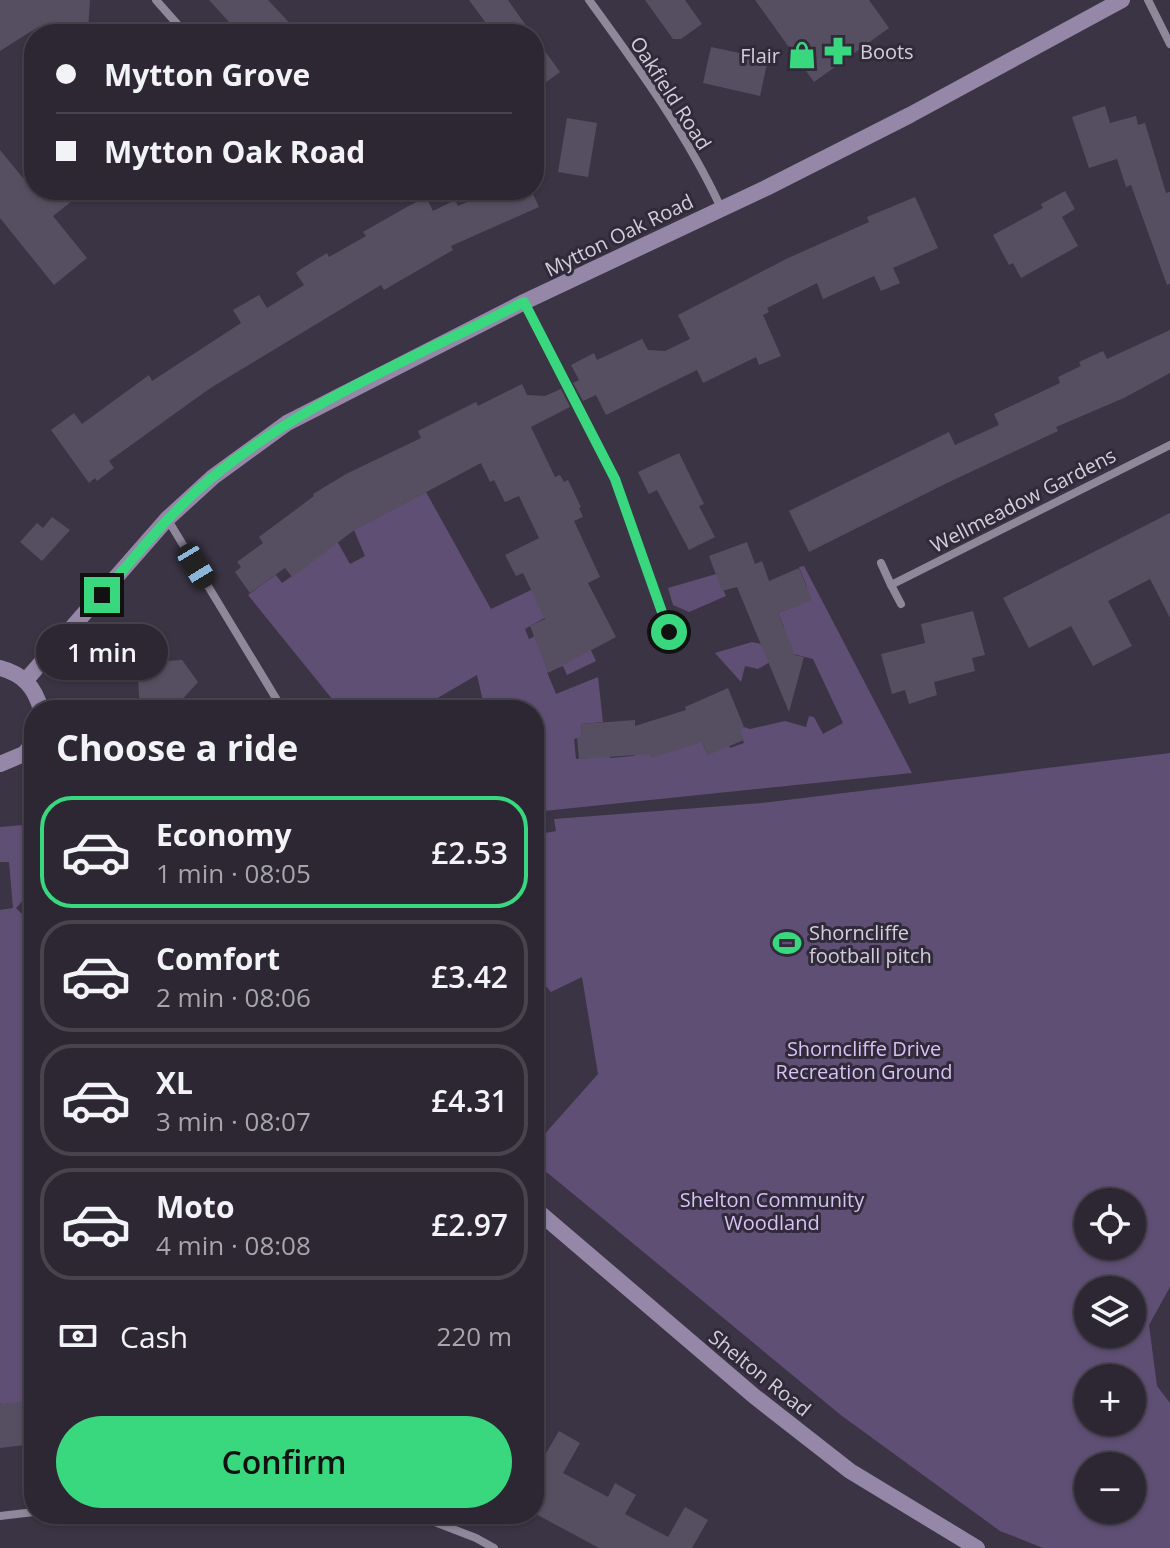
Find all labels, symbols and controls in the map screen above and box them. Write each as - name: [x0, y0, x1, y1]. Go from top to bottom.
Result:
- street label: Oakfield Road: [624, 31, 718, 155]
- pharmacy icon: Boots: [823, 36, 853, 66]
- place label: Boots: [860, 38, 914, 65]
- shop icon: Flair: [787, 40, 817, 70]
- place label: Flair: [740, 42, 780, 69]
- text: Mytton Grove: [104, 54, 310, 95]
- text: Mytton Oak Road: [104, 131, 365, 172]
- street label: Mytton Oak Road: [540, 187, 698, 283]
- street label: Wellmeadow Gardens: [926, 442, 1120, 558]
- car: [173, 539, 219, 593]
- route end: [84, 577, 120, 613]
- route start: [651, 614, 687, 650]
- callout: 1 min: [36, 623, 168, 679]
- text: 1 min: [67, 634, 137, 670]
- text: Choose a ride: [56, 723, 298, 772]
- text: Economy: [156, 814, 292, 855]
- icon: car: [60, 816, 132, 888]
- text: £2.53: [431, 832, 508, 873]
- text: 1 min · 08:05: [156, 855, 311, 891]
- place label: Shorncliffe football pitch: [809, 919, 932, 969]
- sports icon: Shorncliffe football pitch: [772, 928, 802, 958]
- text: Comfort: [156, 938, 280, 979]
- icon: car: [60, 940, 132, 1012]
- text: £3.42: [431, 956, 508, 997]
- text: 2 min · 08:06: [156, 979, 311, 1015]
- park label: Shorncliffe Drive Recreation Ground: [776, 1035, 952, 1085]
- text: XL: [156, 1062, 193, 1103]
- icon: car: [60, 1064, 132, 1136]
- text: £4.31: [431, 1080, 508, 1121]
- text: 3 min · 08:07: [156, 1103, 311, 1139]
- text: Moto: [156, 1186, 234, 1227]
- park label: Shelton Community Woodland: [680, 1186, 865, 1236]
- icon: car: [60, 1188, 132, 1260]
- map controls: [1074, 1188, 1146, 1524]
- button: locate: [1074, 1188, 1146, 1260]
- text: £2.97: [431, 1204, 508, 1245]
- text: 4 min · 08:08: [156, 1227, 311, 1263]
- button: layers: [1074, 1276, 1146, 1348]
- icon: cash: [56, 1314, 100, 1358]
- text: Cash: [120, 1316, 188, 1357]
- text: 220 m: [437, 1318, 512, 1354]
- street label: Shelton Road: [703, 1324, 817, 1422]
- button: +: [1074, 1364, 1146, 1436]
- button: Confirm: [56, 1416, 512, 1508]
- button: −: [1074, 1452, 1146, 1524]

